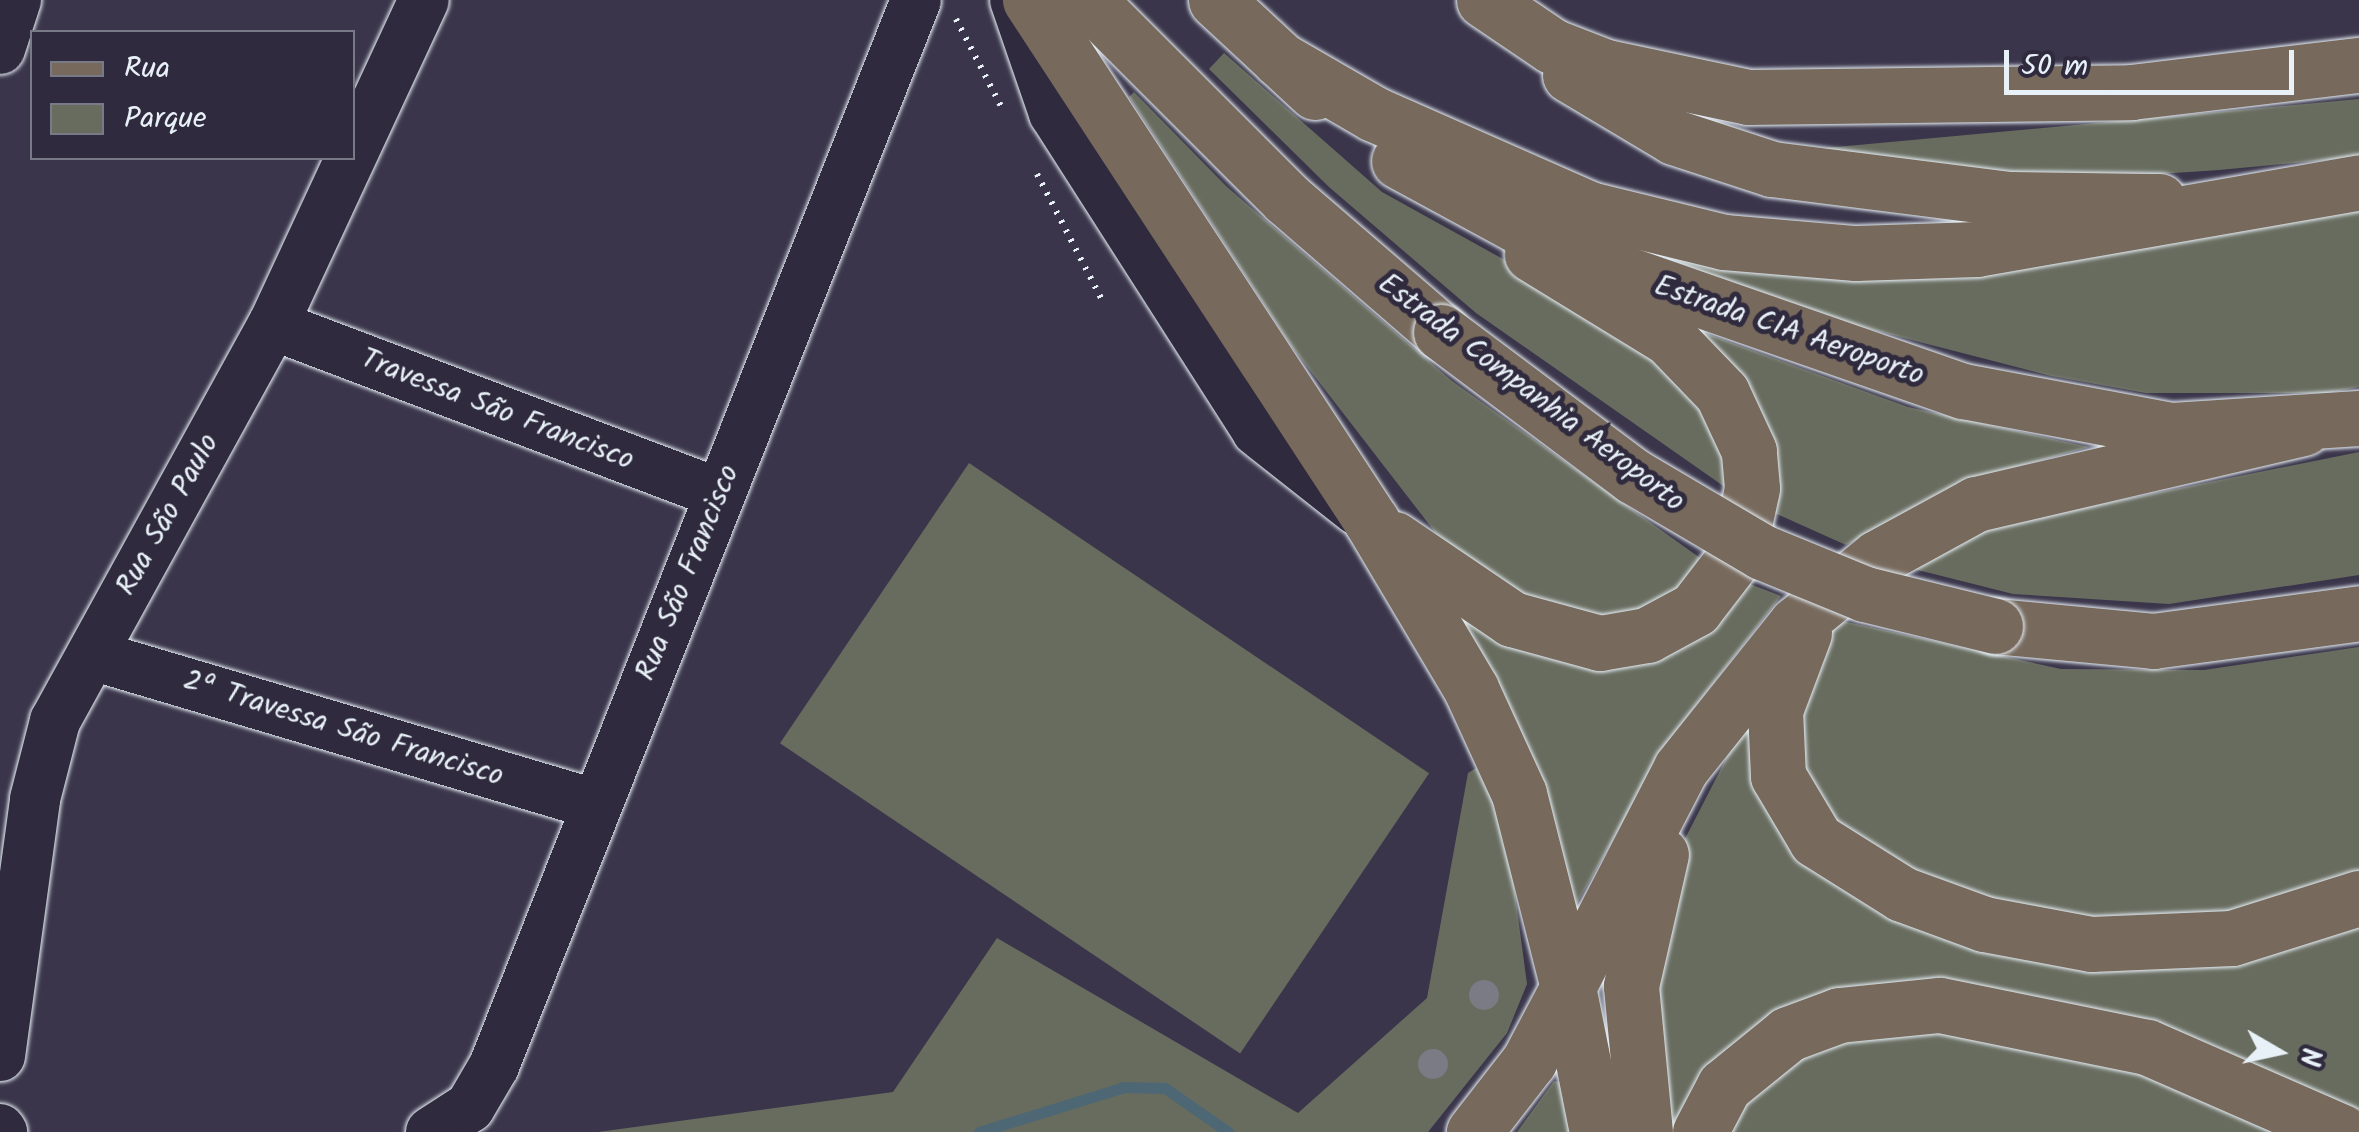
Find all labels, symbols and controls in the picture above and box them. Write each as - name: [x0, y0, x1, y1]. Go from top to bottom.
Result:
- legend: [30, 30, 355, 160]
- scale bar: [2009, 30, 2299, 92]
- text: 50 m: [2021, 43, 2088, 91]
- text: Rua: [124, 45, 170, 93]
- text: Parque: [124, 95, 206, 143]
- street label: Estrada Companhia Aeroporto: [1371, 266, 1691, 520]
- street label: Estrada CIA Aeroporto: [1649, 268, 1929, 394]
- street label: Travessa São Francisco: [355, 341, 639, 479]
- street label: Rua São Paulo: [109, 428, 227, 602]
- street label: Rua São Francisco: [628, 460, 748, 686]
- street label: 2ª Travessa São Francisco: [178, 663, 508, 795]
- north arrow: [2229, 1002, 2329, 1102]
- text: N: [2286, 1045, 2333, 1069]

